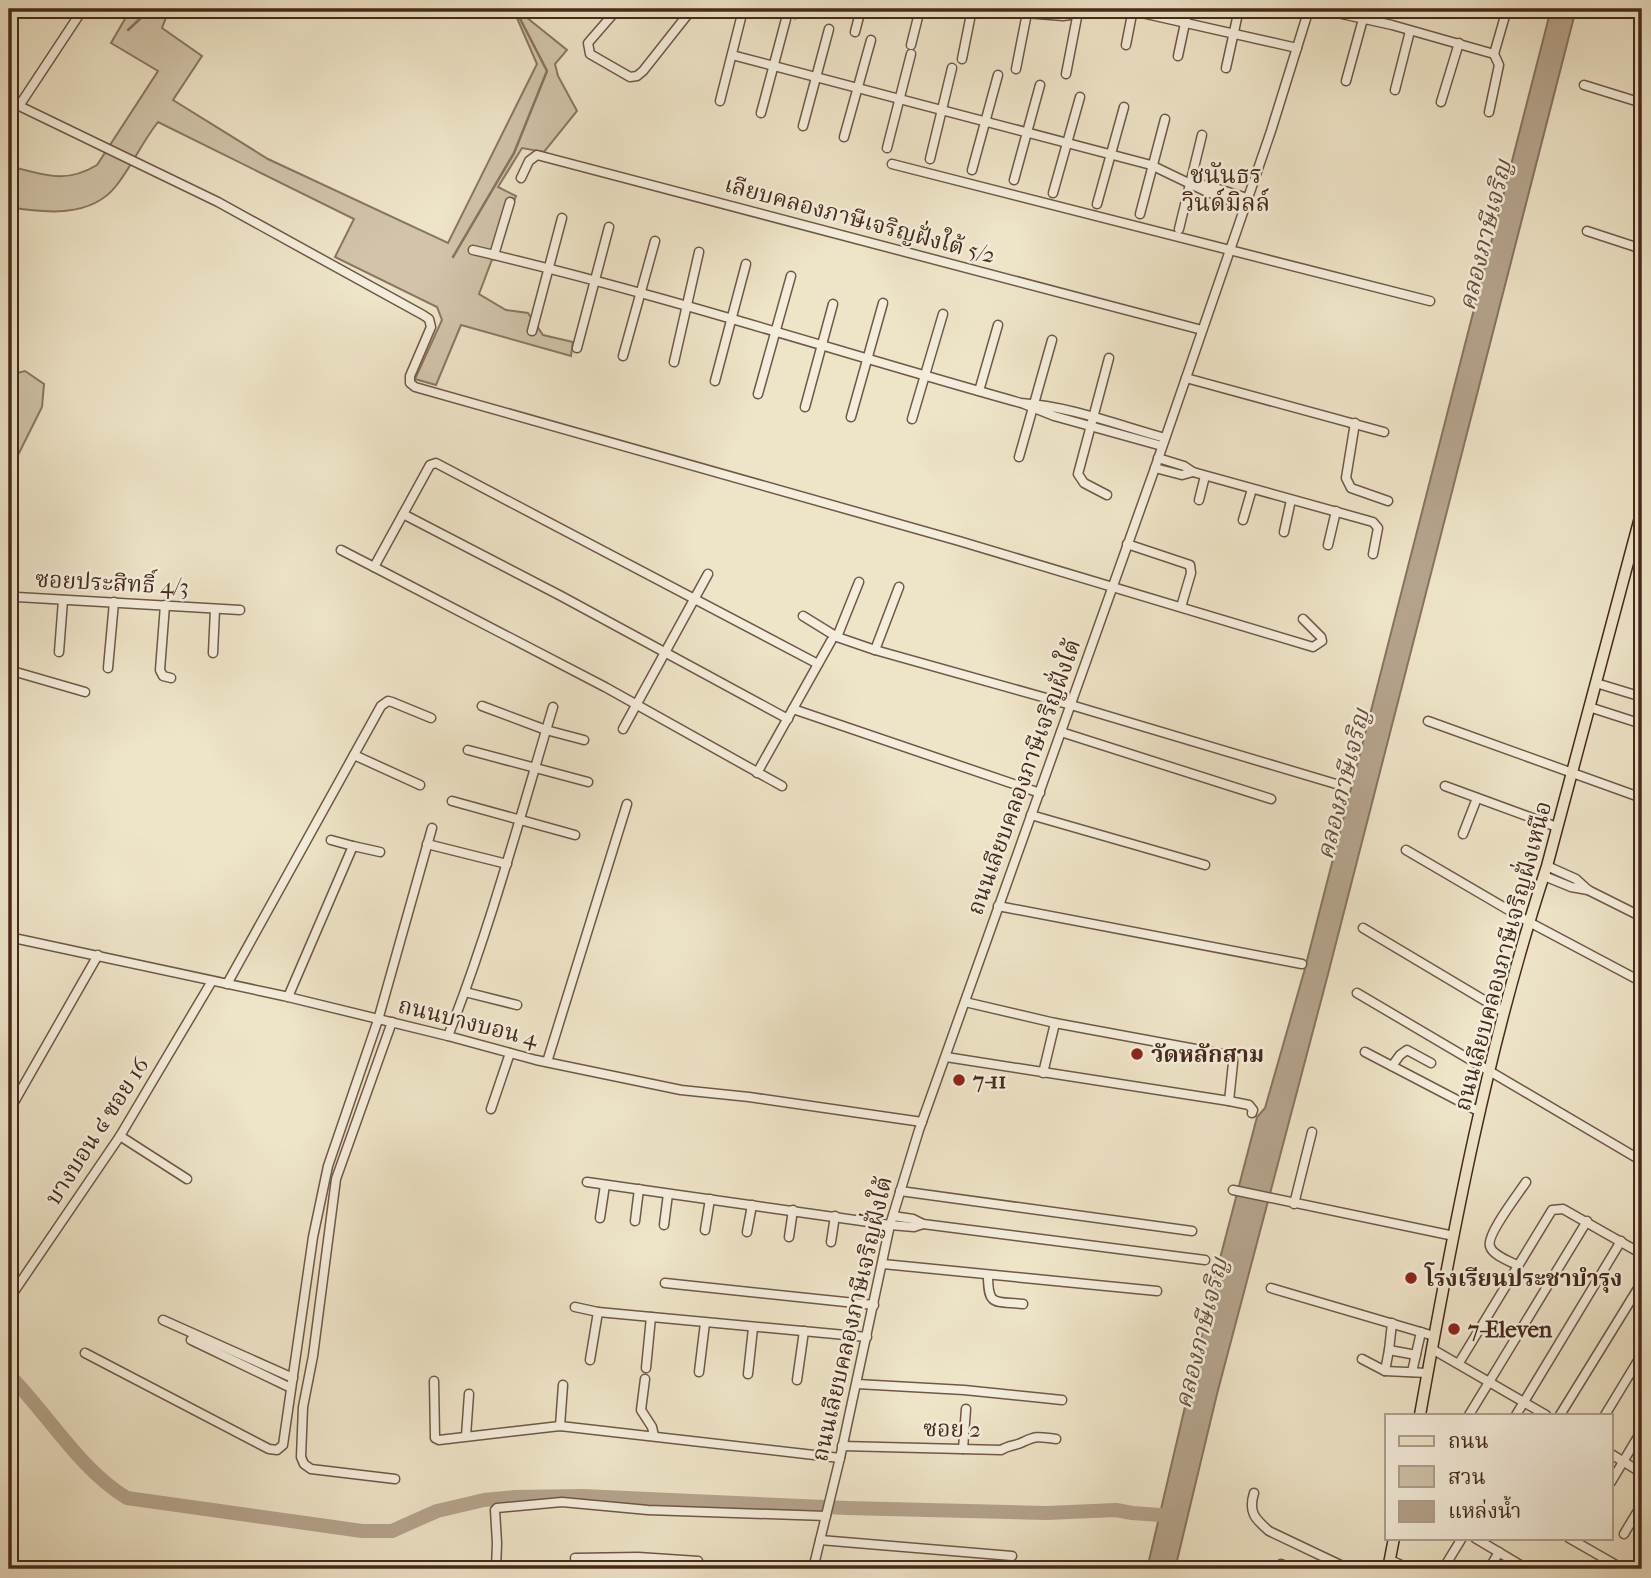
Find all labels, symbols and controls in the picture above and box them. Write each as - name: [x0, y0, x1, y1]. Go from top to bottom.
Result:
- water label: คลองภาษีเจริญ: [1453, 155, 1518, 313]
- district label: ชนันธร วินด์มิลล์: [1182, 161, 1270, 217]
- street label: เลียบคลองภาษีเจริญฝั่งใต้ 5/2: [722, 167, 1000, 269]
- street label: ซอยประสิทธิ์ 4/3: [34, 562, 190, 601]
- street label: ถนนเลียบคลองภาษีเจริญฝั่งใต้: [958, 634, 1087, 919]
- water label: คลองภาษีเจริญ: [1311, 704, 1376, 862]
- street label: ถนนเลียบคลองภาษีเจริญฝั่งเหนือ: [1445, 797, 1557, 1114]
- street label: ถนนบางบอน 4: [395, 992, 542, 1053]
- place label: วัดหลักสาม: [1151, 1041, 1264, 1068]
- marker: วัดหลักสาม: [1129, 1046, 1145, 1062]
- street label: บางบอน ๔ ซอย 16: [39, 1052, 155, 1210]
- place label: 7-11: [972, 1067, 1006, 1094]
- marker: 7-11: [951, 1072, 967, 1088]
- street label: ถนนเลียบคลองภาษีเจริญฝั่งใต้: [802, 1173, 898, 1464]
- water label: คลองภาษีเจริญ: [1169, 1253, 1234, 1411]
- place label: โรงเรียนประชาบำรุง: [1424, 1262, 1622, 1293]
- marker: โรงเรียนประชาบำรุง: [1403, 1270, 1419, 1286]
- place label: 7-Eleven: [1467, 1316, 1553, 1343]
- marker: 7-Eleven: [1446, 1321, 1462, 1337]
- legend: [1385, 1414, 1612, 1540]
- street label: ซอย 2: [923, 1415, 981, 1443]
- text: ถนน: [1448, 1429, 1489, 1453]
- text: สวน: [1448, 1465, 1486, 1489]
- text: แหล่งน้ำ: [1448, 1495, 1521, 1523]

